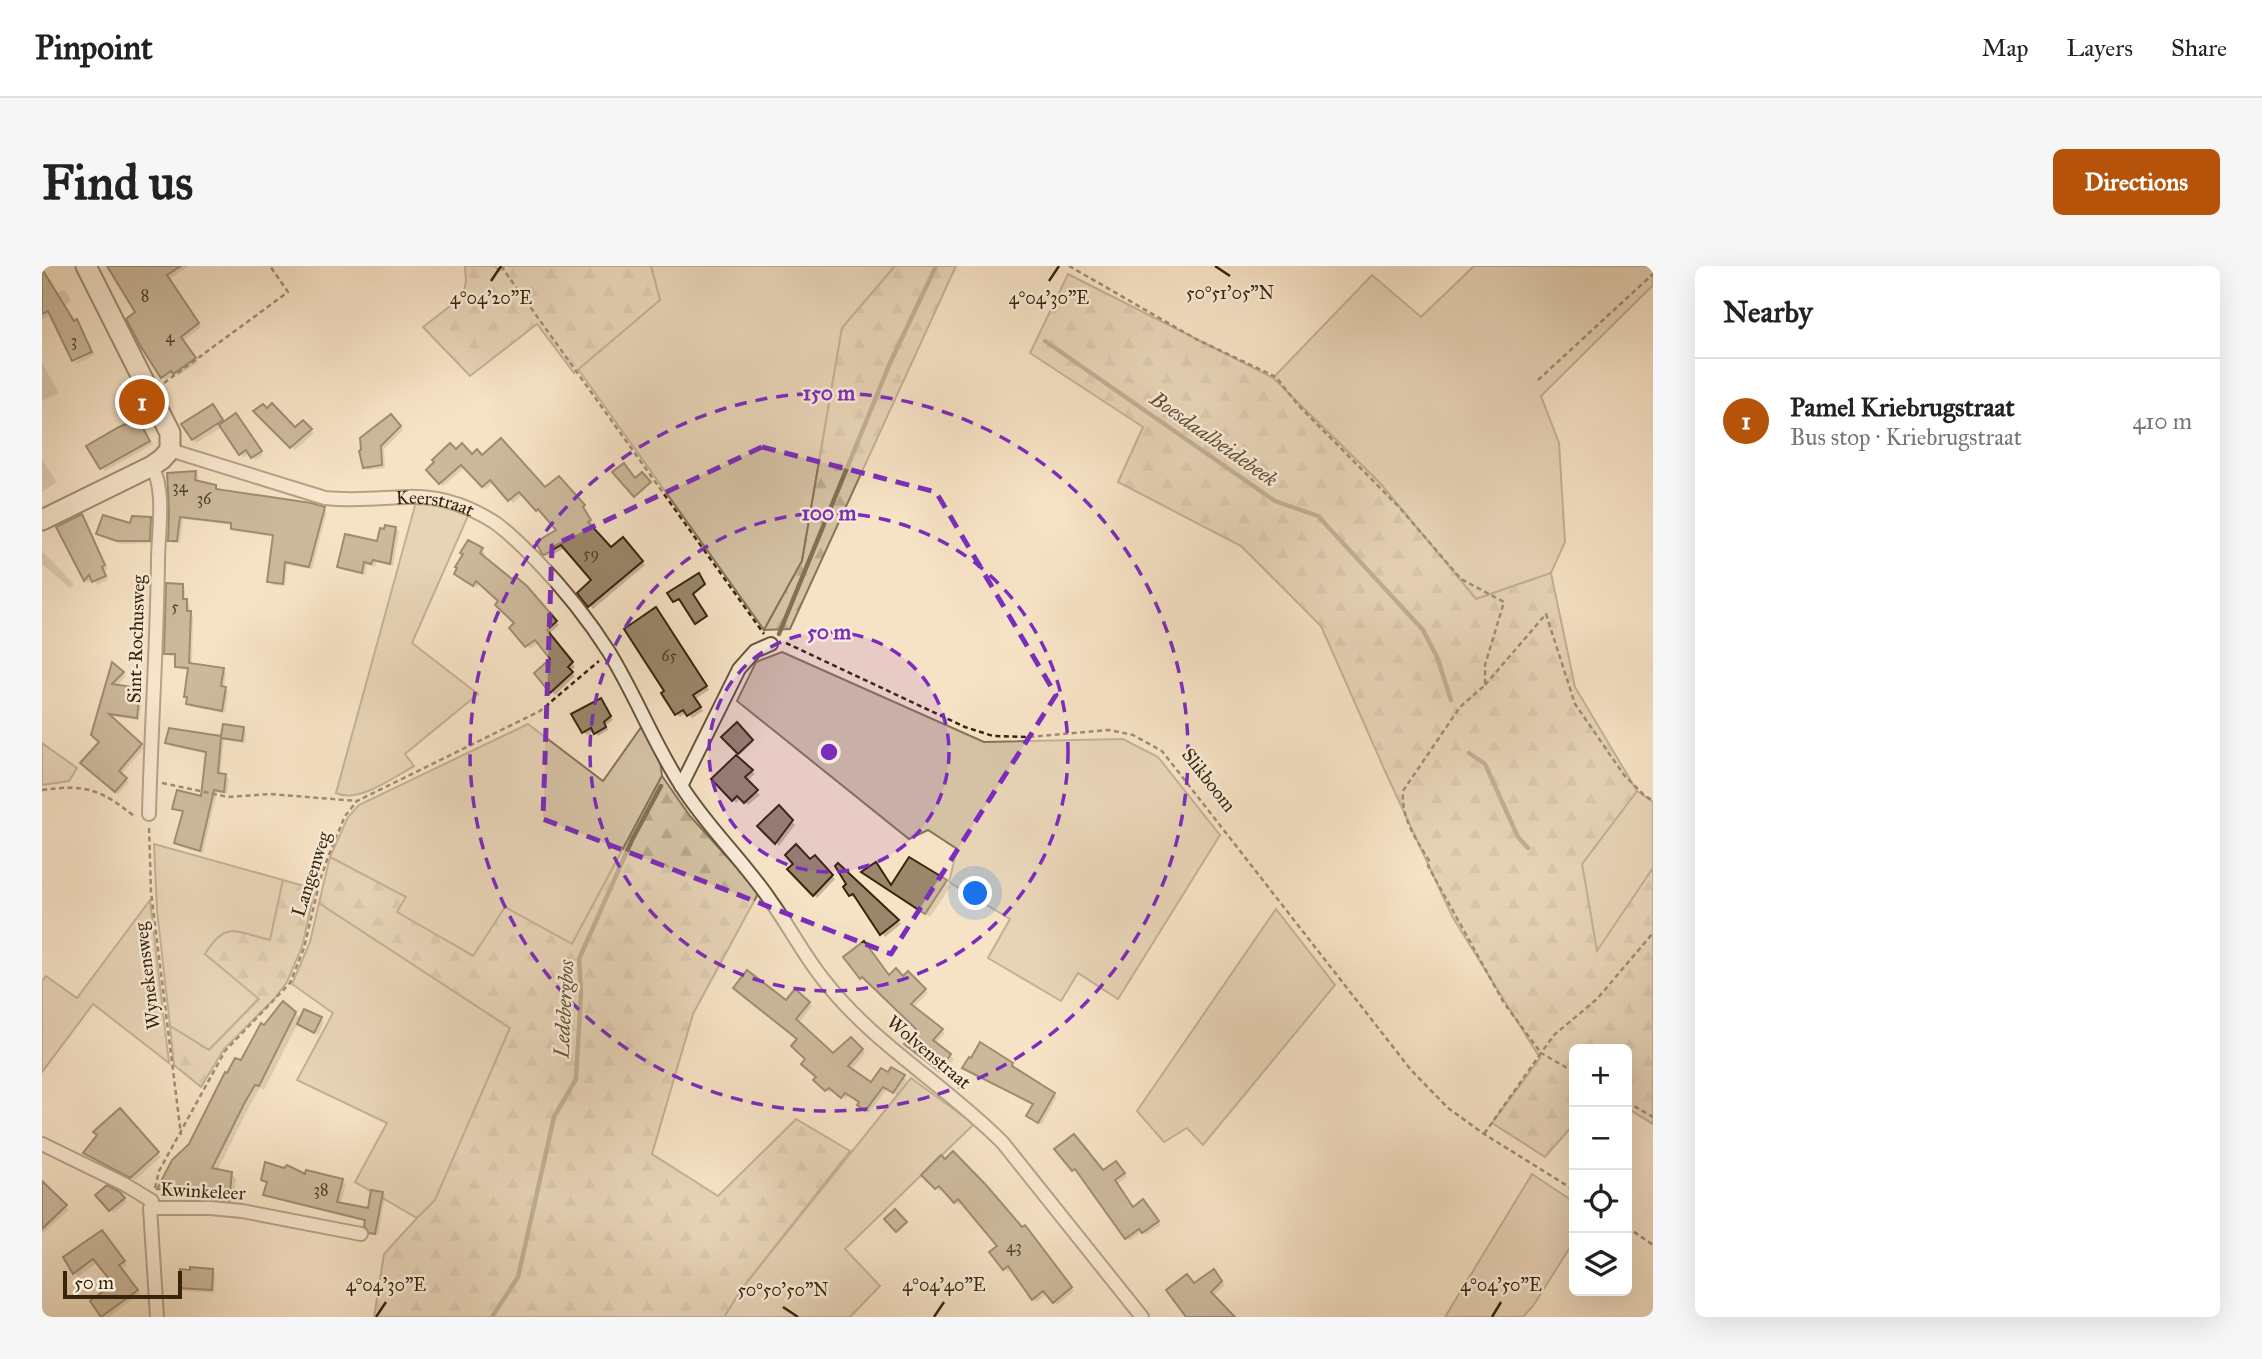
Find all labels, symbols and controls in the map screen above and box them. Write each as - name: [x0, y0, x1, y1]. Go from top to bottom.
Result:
- text: Pinpoint: [35, 28, 153, 68]
- text: Map: [1982, 33, 2029, 63]
- text: Layers: [2067, 33, 2133, 63]
- text: Share: [2171, 33, 2227, 63]
- button: Directions: [2053, 149, 2220, 215]
- text: Find us: [42, 153, 193, 212]
- text: 50°51'05"N: [1186, 282, 1274, 304]
- house number: 8: [141, 286, 149, 305]
- text: 4°04'20"E: [450, 287, 532, 309]
- text: 4°04'30"E: [1009, 287, 1089, 309]
- text: Nearby: [1723, 294, 1813, 330]
- house number: 4: [166, 327, 176, 346]
- house number: 3: [71, 331, 77, 350]
- pin: 1: [119, 376, 165, 428]
- text: 150 m: [803, 380, 855, 406]
- water label: Boesdaalheidebeek: [1145, 385, 1283, 493]
- text: Pamel Kriebrugstraat: [1790, 391, 2015, 423]
- text: 1: [1741, 407, 1751, 435]
- text: 410 m: [2133, 407, 2192, 435]
- text: Bus stop · Kriebrugstraat: [1790, 423, 2022, 451]
- house number: 34: [172, 477, 189, 496]
- street label: Keerstraat: [395, 485, 478, 521]
- house number: 36: [197, 489, 212, 508]
- text: 100 m: [802, 500, 857, 526]
- house number: 59: [583, 544, 599, 563]
- street label: Sint-Rochusweg: [122, 574, 151, 704]
- house number: 5: [171, 597, 179, 616]
- text: 50 m: [807, 619, 851, 645]
- house number: 65: [661, 646, 677, 665]
- centre of rings: [817, 740, 841, 764]
- street label: Slikboom: [1177, 743, 1241, 817]
- street label: Langenweg: [286, 828, 337, 920]
- your location: [958, 876, 992, 910]
- street label: Wynekensweg: [129, 921, 166, 1031]
- water label: Ledebergbos: [548, 958, 580, 1060]
- street label: Wolvenstraat: [882, 1010, 976, 1094]
- map controls: [1569, 1044, 1632, 1296]
- button: +: [1569, 1044, 1632, 1107]
- button: −: [1569, 1107, 1632, 1170]
- button: locate: [1569, 1170, 1632, 1233]
- street label: Kwinkeleer: [160, 1177, 247, 1205]
- house number: 38: [314, 1180, 328, 1199]
- button: layers: [1569, 1233, 1632, 1296]
- house number: 43: [1006, 1237, 1022, 1256]
- scale bar: [63, 1268, 182, 1300]
- text: 50 m: [74, 1271, 114, 1294]
- text: 4°04'30"E: [346, 1274, 426, 1296]
- text: 4°04'40"E: [902, 1274, 986, 1296]
- text: 4°04'50"E: [1460, 1274, 1542, 1296]
- text: 50°50'50"N: [737, 1279, 829, 1301]

